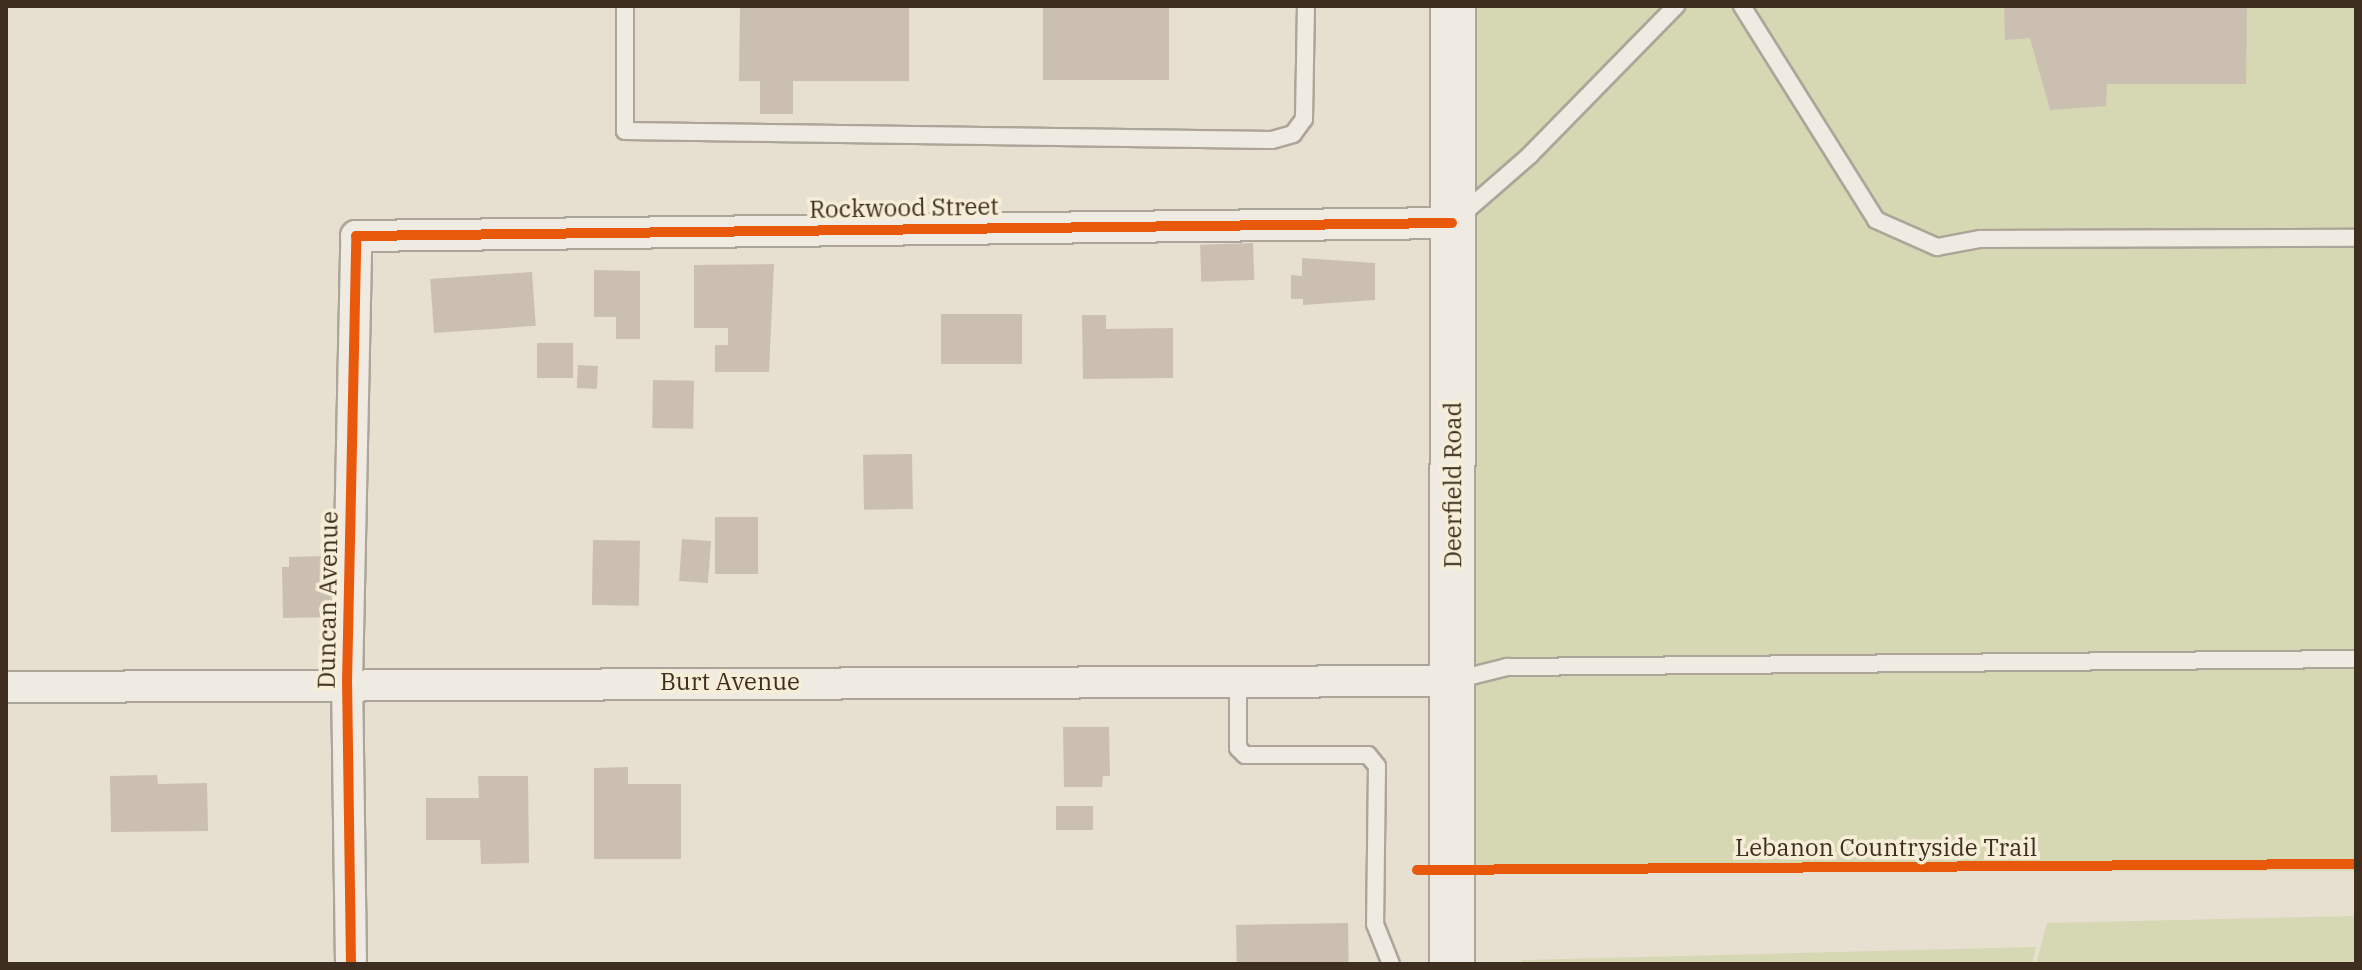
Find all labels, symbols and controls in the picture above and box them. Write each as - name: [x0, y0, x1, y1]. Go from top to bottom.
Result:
- street label: Rockwood Street: [809, 192, 999, 224]
- street label: Deerfield Road: [1439, 402, 1467, 568]
- street label: Duncan Avenue: [312, 511, 344, 689]
- street label: Burt Avenue: [660, 668, 800, 696]
- street label: Lebanon Countryside Trail: [1735, 834, 2037, 862]

